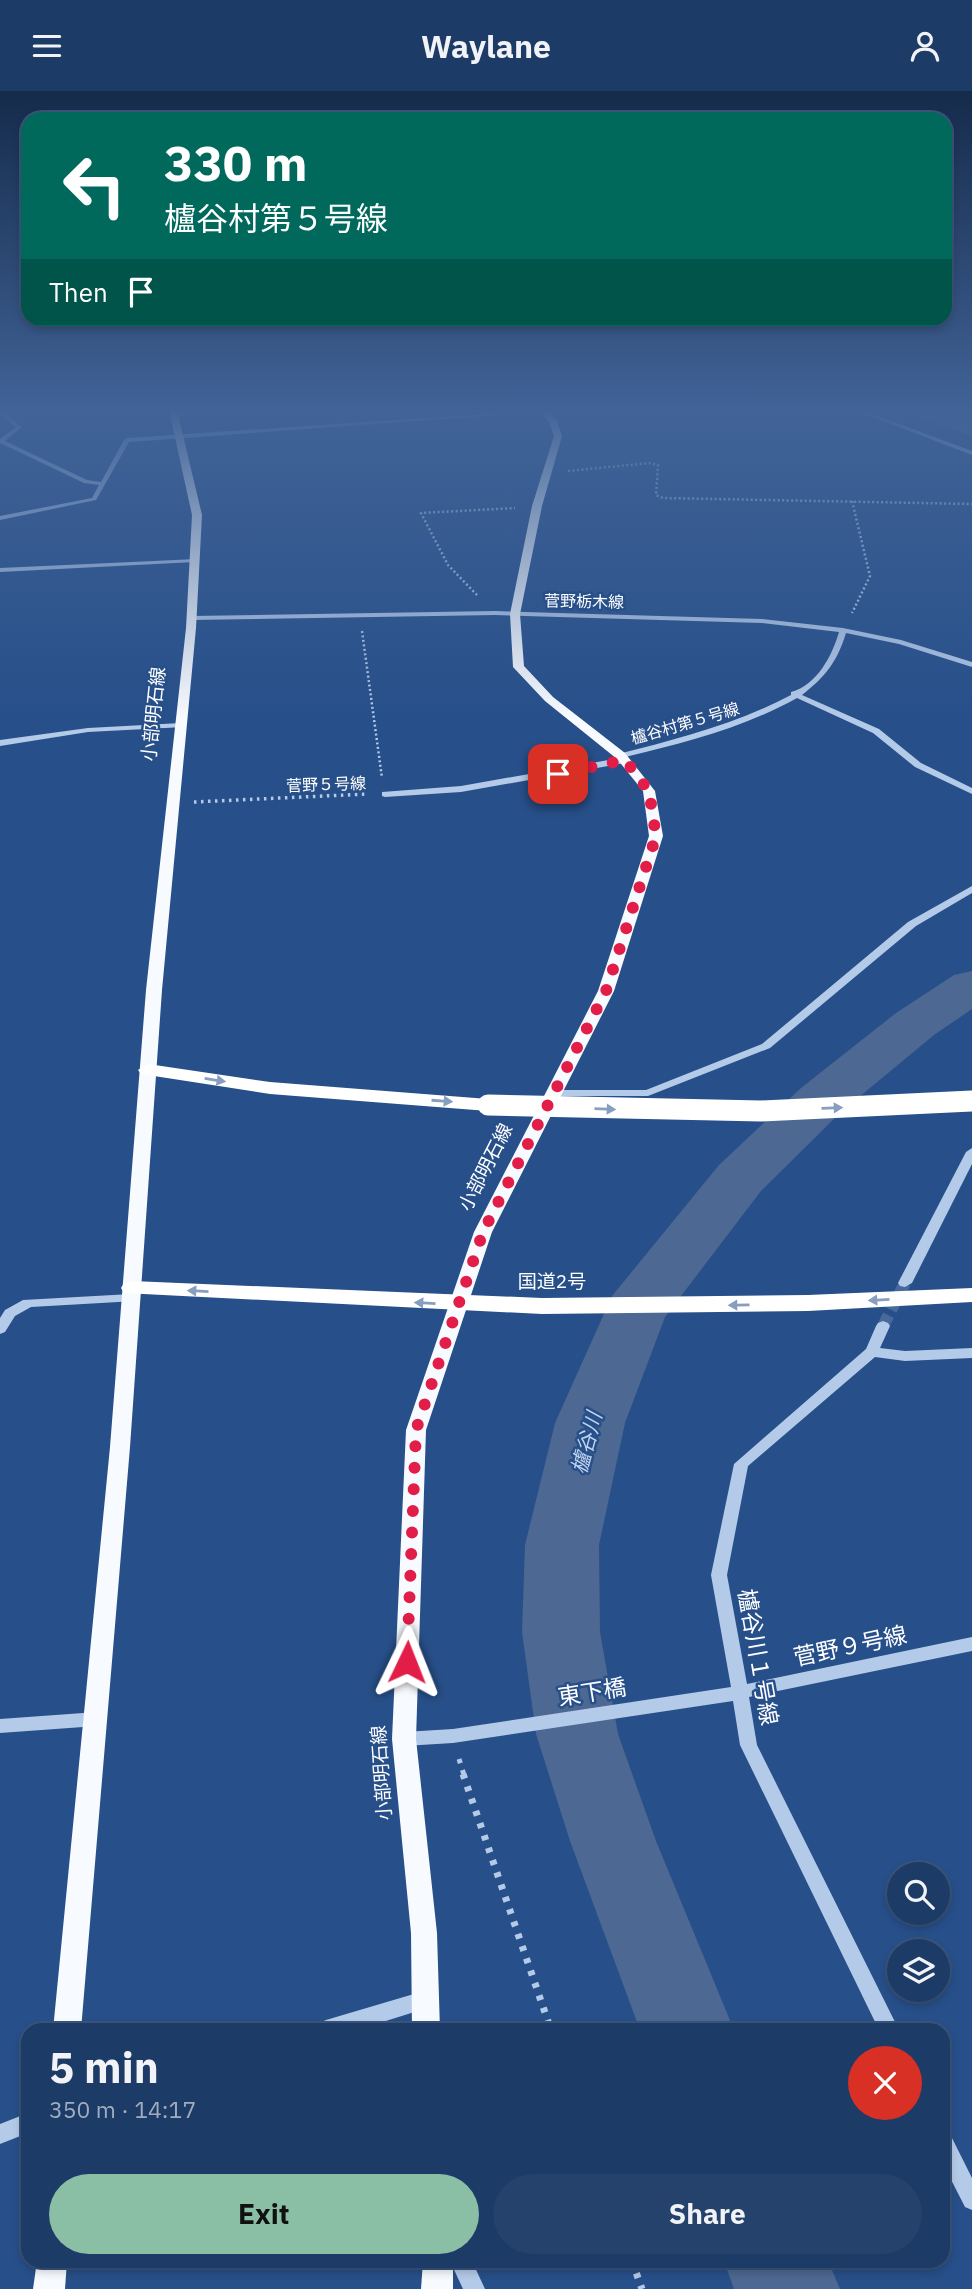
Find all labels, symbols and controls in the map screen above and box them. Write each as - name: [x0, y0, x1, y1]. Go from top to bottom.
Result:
- text: Waylane: [421, 25, 551, 67]
- icon: menu: [28, 27, 66, 65]
- icon: person: [906, 27, 944, 65]
- text: 330 m: [164, 131, 308, 194]
- icon: left: [49, 140, 140, 231]
- text: 櫨谷村第５号線: [164, 197, 388, 239]
- icon: arrive: [122, 273, 160, 311]
- text: Then: [49, 275, 108, 309]
- street label: 菅野栃木線: [544, 590, 624, 612]
- street label: 小部明石線: [136, 665, 170, 763]
- street label: 櫨谷村第５号線: [628, 698, 742, 748]
- pin: [528, 744, 588, 804]
- icon: arrive: [539, 755, 577, 793]
- street label: 菅野５号線: [286, 773, 366, 795]
- one-way arrow: [204, 1075, 226, 1086]
- one-way arrow: [431, 1096, 453, 1107]
- one-way arrow: [594, 1103, 616, 1114]
- one-way arrow: [821, 1103, 843, 1114]
- street label: 小部明石線: [453, 1119, 517, 1215]
- street label: 国道2号: [518, 1269, 586, 1293]
- one-way arrow: [187, 1286, 209, 1297]
- one-way arrow: [868, 1294, 890, 1305]
- one-way arrow: [414, 1297, 436, 1308]
- one-way arrow: [728, 1299, 750, 1310]
- water label: 櫨谷川: [564, 1407, 608, 1477]
- street label: 櫨谷川１号線: [732, 1586, 786, 1727]
- street label: 菅野９号線: [790, 1618, 909, 1672]
- position arrow: [370, 1625, 444, 1699]
- street label: 東下橋: [555, 1671, 628, 1711]
- street label: 小部明石線: [366, 1725, 396, 1821]
- map controls: [887, 1862, 950, 2002]
- button: search: [887, 1862, 950, 1925]
- button: layers: [887, 1939, 950, 2002]
- text: 5 min: [49, 2040, 159, 2095]
- button: close: [848, 2046, 922, 2120]
- text: 350 m · 14:17: [49, 2094, 196, 2124]
- button: Exit: [49, 2174, 479, 2254]
- button: Share: [493, 2174, 922, 2254]

